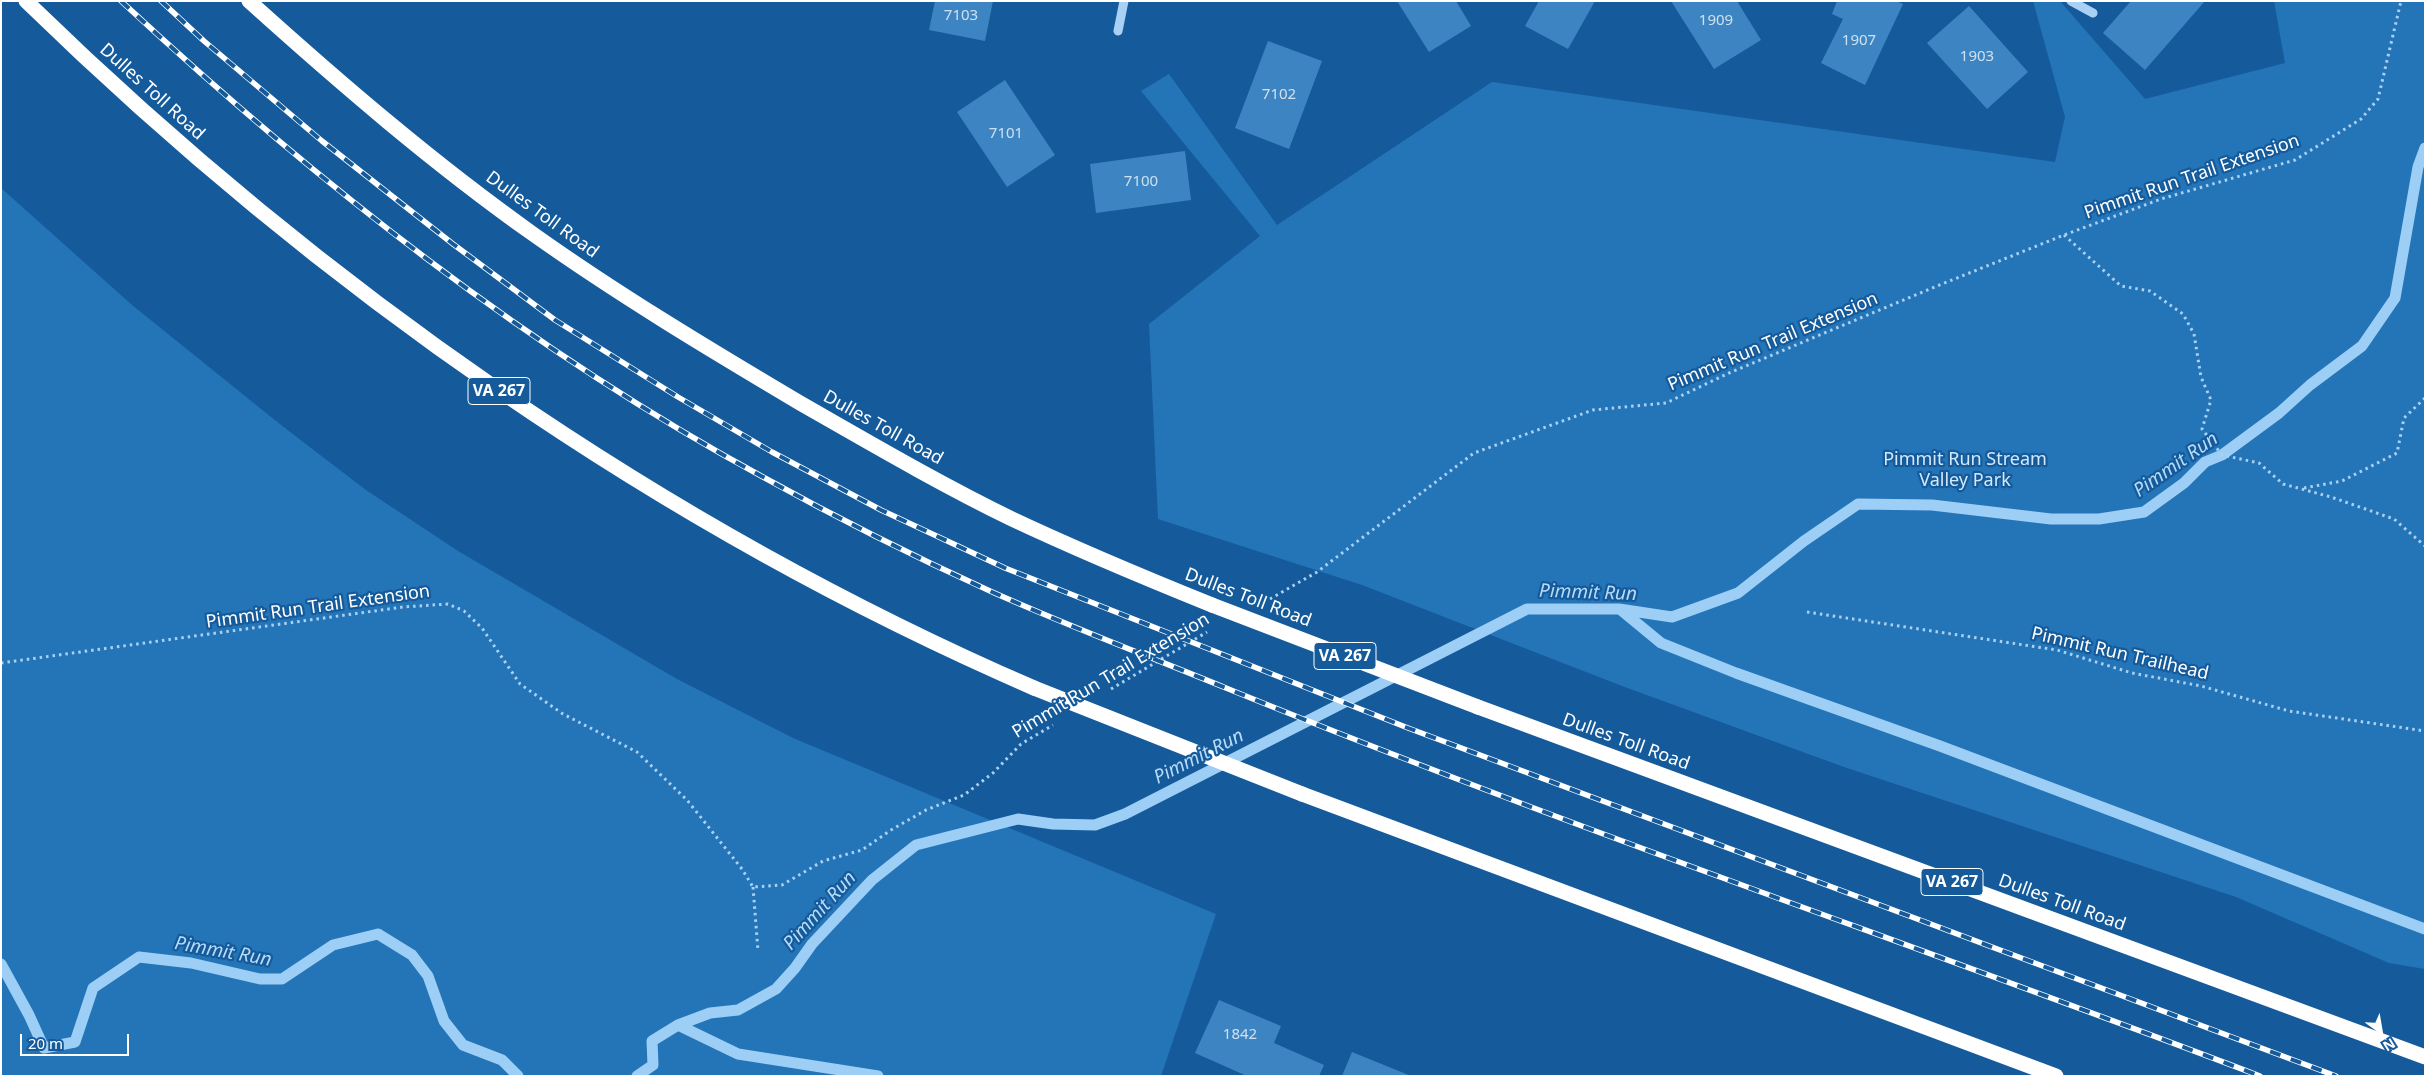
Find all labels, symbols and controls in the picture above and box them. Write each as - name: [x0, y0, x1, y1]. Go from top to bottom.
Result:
- house number: 7103: [944, 7, 978, 25]
- house number: 1909: [1699, 12, 1733, 30]
- house number: 1907: [1842, 32, 1876, 50]
- street label: Dulles Toll Road: [95, 39, 209, 145]
- house number: 1903: [1960, 48, 1994, 66]
- house number: 7102: [1262, 86, 1296, 104]
- house number: 7101: [989, 125, 1023, 143]
- street label: Pimmit Run Trail Extension: [2082, 130, 2302, 224]
- street label: Dulles Toll Road: [482, 167, 602, 263]
- house number: 7100: [1124, 173, 1158, 191]
- street label: Pimmit Run Trail Extension: [1665, 288, 1881, 396]
- road number: VA 267: [468, 378, 530, 404]
- street label: Dulles Toll Road: [819, 386, 947, 470]
- water label: Pimmit Run: [2129, 428, 2223, 502]
- park label: Pimmit Run Stream Valley Park: [1883, 449, 2047, 492]
- street label: Dulles Toll Road: [1182, 564, 1314, 632]
- water label: Pimmit Run: [1539, 580, 1637, 606]
- street label: Pimmit Run Trail Extension: [205, 581, 431, 633]
- street label: Pimmit Run Trail Extension: [1009, 609, 1213, 743]
- street label: Pimmit Run Trailhead: [2029, 623, 2211, 685]
- road number: VA 267: [1314, 642, 1376, 669]
- street label: Dulles Toll Road: [1559, 709, 1693, 775]
- water label: Pimmit Run: [1150, 725, 1248, 789]
- water label: Pimmit Run: [779, 867, 861, 955]
- road number: VA 267: [1921, 869, 1983, 896]
- street label: Dulles Toll Road: [1995, 870, 2129, 936]
- water label: Pimmit Run: [173, 932, 273, 972]
- north arrow: [2356, 1007, 2406, 1057]
- scale bar: [22, 1024, 131, 1056]
- house number: 1842: [1223, 1026, 1257, 1044]
- text: 20 m: [28, 1033, 63, 1053]
- text: N: [2379, 1034, 2399, 1056]

